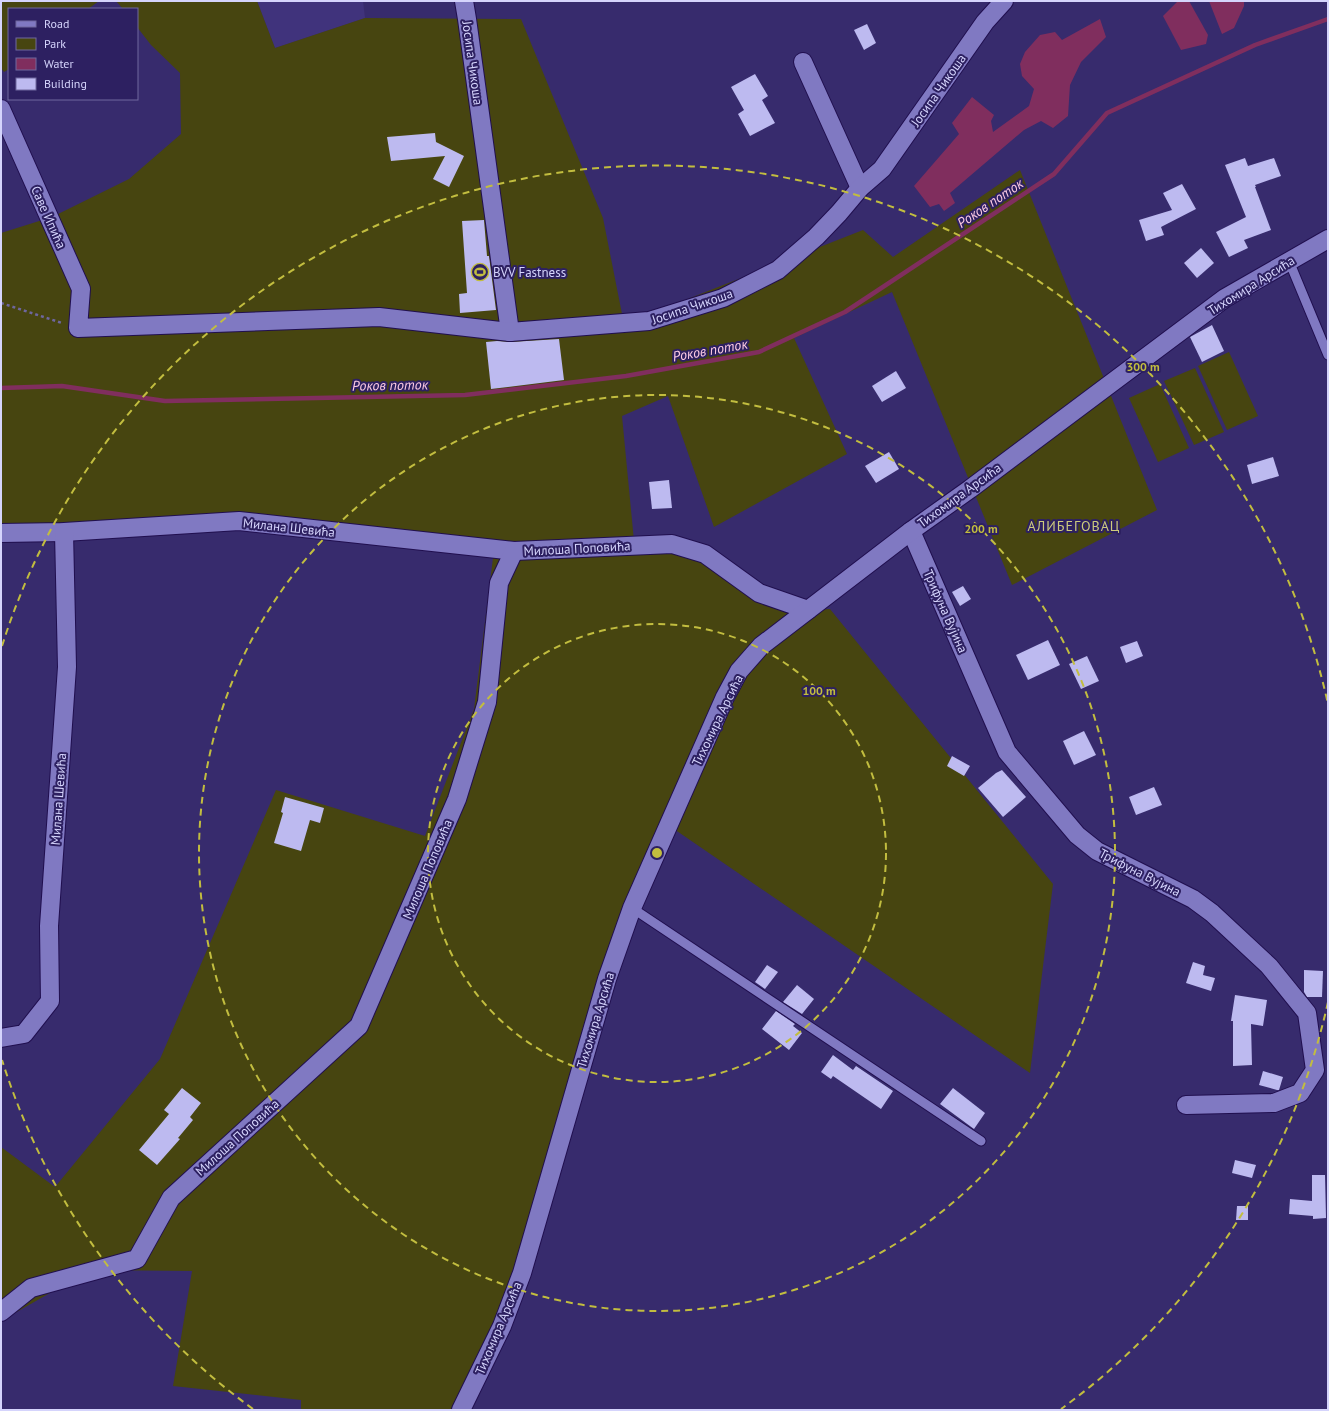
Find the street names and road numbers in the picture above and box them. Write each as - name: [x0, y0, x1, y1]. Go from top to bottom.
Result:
- street label: Јосипа Чикоша: [458, 19, 487, 106]
- street label: Јосипа Чикоша: [907, 51, 970, 131]
- street label: Саве Ипића: [27, 183, 70, 251]
- street label: Тихомира Арсића: [1205, 252, 1298, 319]
- street label: Јосипа Чикоша: [648, 285, 735, 329]
- street label: Тихомира Арсића: [914, 459, 1005, 532]
- street label: Милана Шевића: [242, 514, 336, 541]
- street label: Милоша Поповића: [523, 537, 631, 560]
- street label: Трифуна Вујина: [920, 567, 971, 655]
- street label: Тихомира Арсића: [688, 672, 747, 769]
- street label: Милана Шевића: [47, 752, 70, 846]
- street label: Милоша Поповића: [399, 817, 456, 922]
- street label: Трифуна Вујина: [1096, 845, 1183, 900]
- street label: Тихомира Арсића: [573, 970, 618, 1070]
- street label: Милоша Поповића: [192, 1095, 283, 1179]
- street label: Тихомира Арсића: [471, 1279, 526, 1377]

